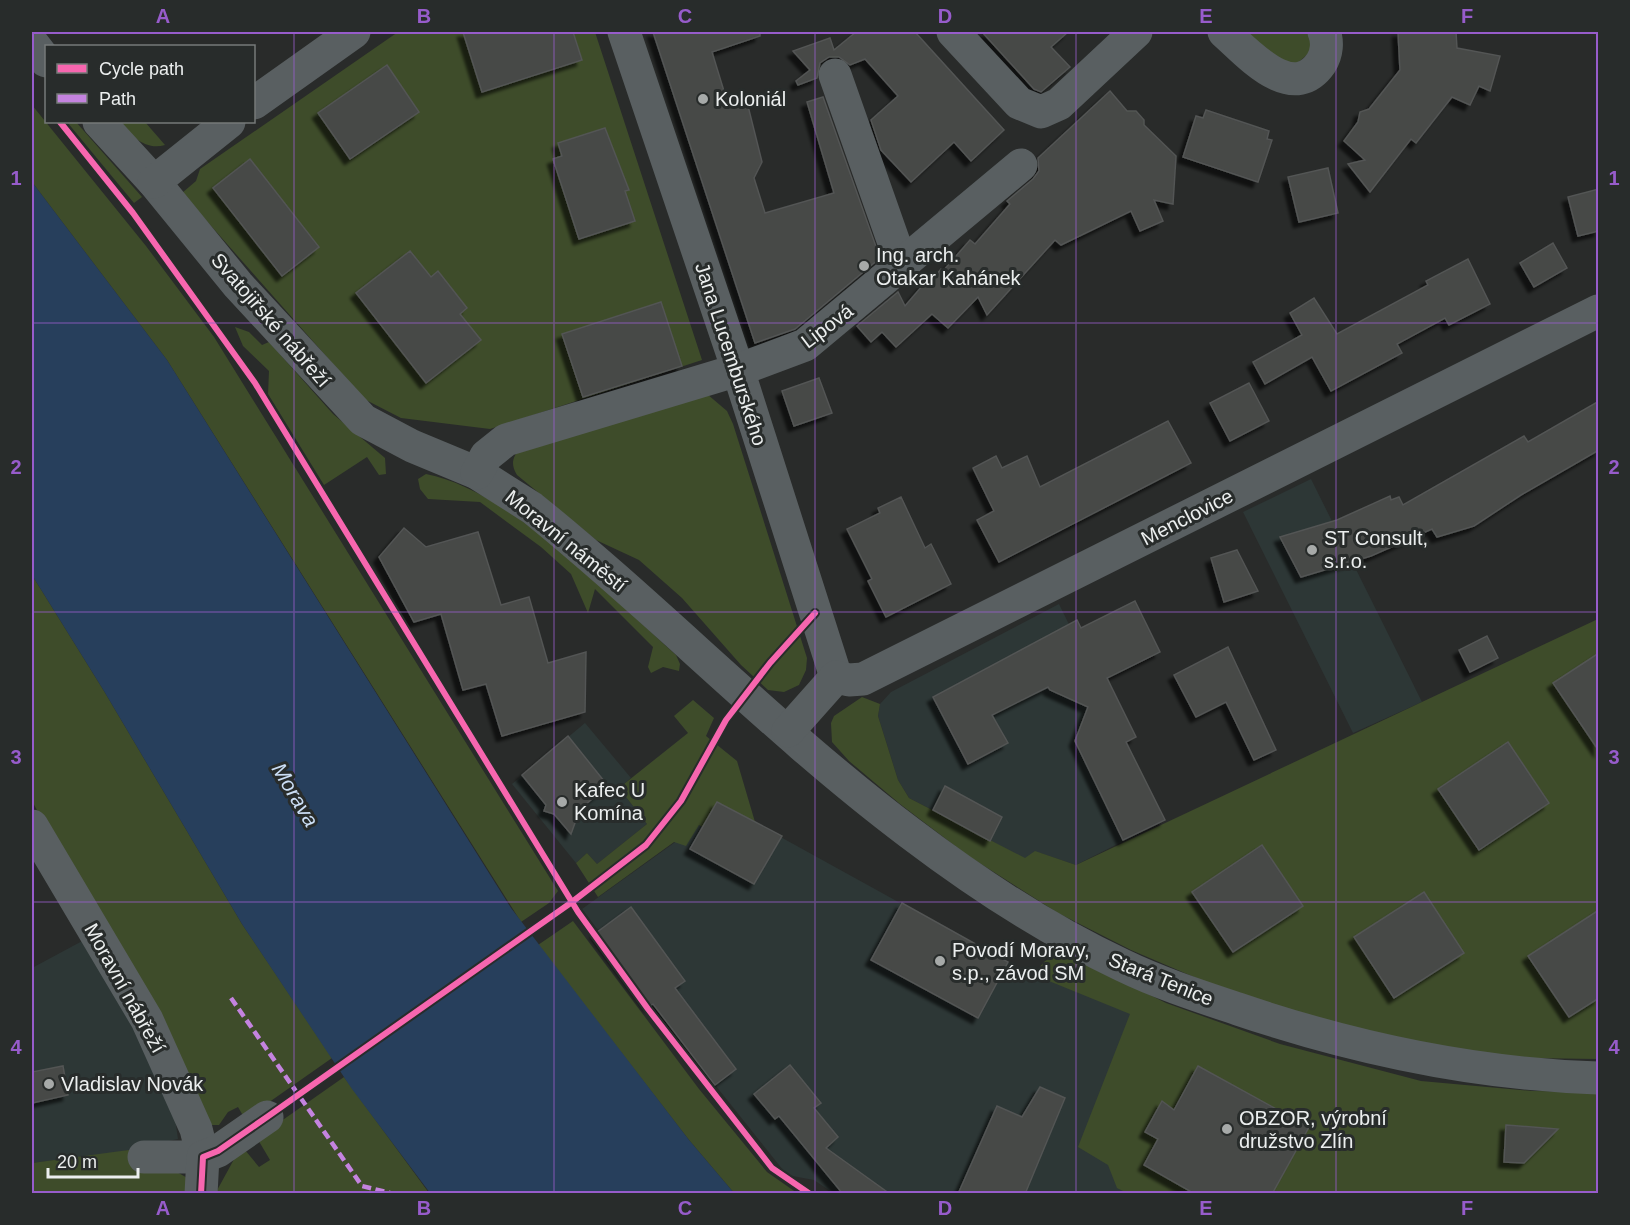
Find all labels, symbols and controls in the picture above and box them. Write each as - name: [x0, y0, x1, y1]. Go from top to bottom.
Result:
- text: A: [156, 5, 170, 27]
- text: B: [417, 5, 431, 27]
- text: C: [678, 5, 692, 27]
- text: D: [938, 5, 952, 27]
- text: E: [1199, 5, 1213, 27]
- text: F: [1461, 5, 1473, 27]
- legend: [45, 45, 255, 123]
- text: Cycle path: [99, 59, 184, 79]
- place label: Koloniál: [715, 88, 786, 110]
- text: Path: [99, 89, 136, 109]
- marker: Koloniál: [696, 92, 710, 106]
- text: 1: [10, 167, 22, 189]
- text: 1: [1608, 167, 1620, 189]
- place label: Ing. arch. Otakar Kahánek: [876, 244, 1022, 289]
- street label: Svatojiřské nábřeží: [207, 249, 335, 392]
- marker: Ing. arch. Otakar Kahánek: [857, 259, 871, 273]
- street label: Jana Lucemburského: [691, 260, 771, 448]
- street label: Lipová: [797, 299, 858, 353]
- text: 2: [10, 456, 22, 478]
- text: 2: [1608, 456, 1620, 478]
- street label: Menclovice: [1137, 484, 1237, 550]
- street label: Moravní náměstí: [501, 486, 631, 597]
- place label: ST Consult, s.r.o.: [1324, 527, 1428, 572]
- marker: ST Consult, s.r.o.: [1305, 543, 1319, 557]
- text: 3: [10, 746, 22, 768]
- text: 3: [1608, 746, 1620, 768]
- water label: Morava: [268, 759, 323, 831]
- place label: Kafec U Komína: [574, 779, 645, 824]
- marker: Kafec U Komína: [555, 795, 569, 809]
- street label: Moravní nábřeží: [80, 919, 170, 1057]
- place label: Povodí Moravy, s.p., závod SM: [952, 939, 1089, 984]
- street label: Stará Tenice: [1106, 948, 1216, 1010]
- marker: Povodí Moravy, s.p., závod SM: [933, 954, 947, 968]
- text: 4: [10, 1036, 22, 1058]
- text: 4: [1608, 1036, 1620, 1058]
- place label: Vladislav Novák: [61, 1073, 204, 1095]
- marker: Vladislav Novák: [42, 1077, 56, 1091]
- place label: OBZOR, výrobní družstvo Zlín: [1239, 1107, 1387, 1152]
- marker: OBZOR, výrobní družstvo Zlín: [1220, 1122, 1234, 1136]
- scale bar: [48, 1141, 138, 1179]
- text: 20 m: [57, 1152, 97, 1172]
- text: A: [156, 1197, 170, 1219]
- text: B: [417, 1197, 431, 1219]
- text: C: [678, 1197, 692, 1219]
- text: D: [938, 1197, 952, 1219]
- text: E: [1199, 1197, 1213, 1219]
- text: F: [1461, 1197, 1473, 1219]

